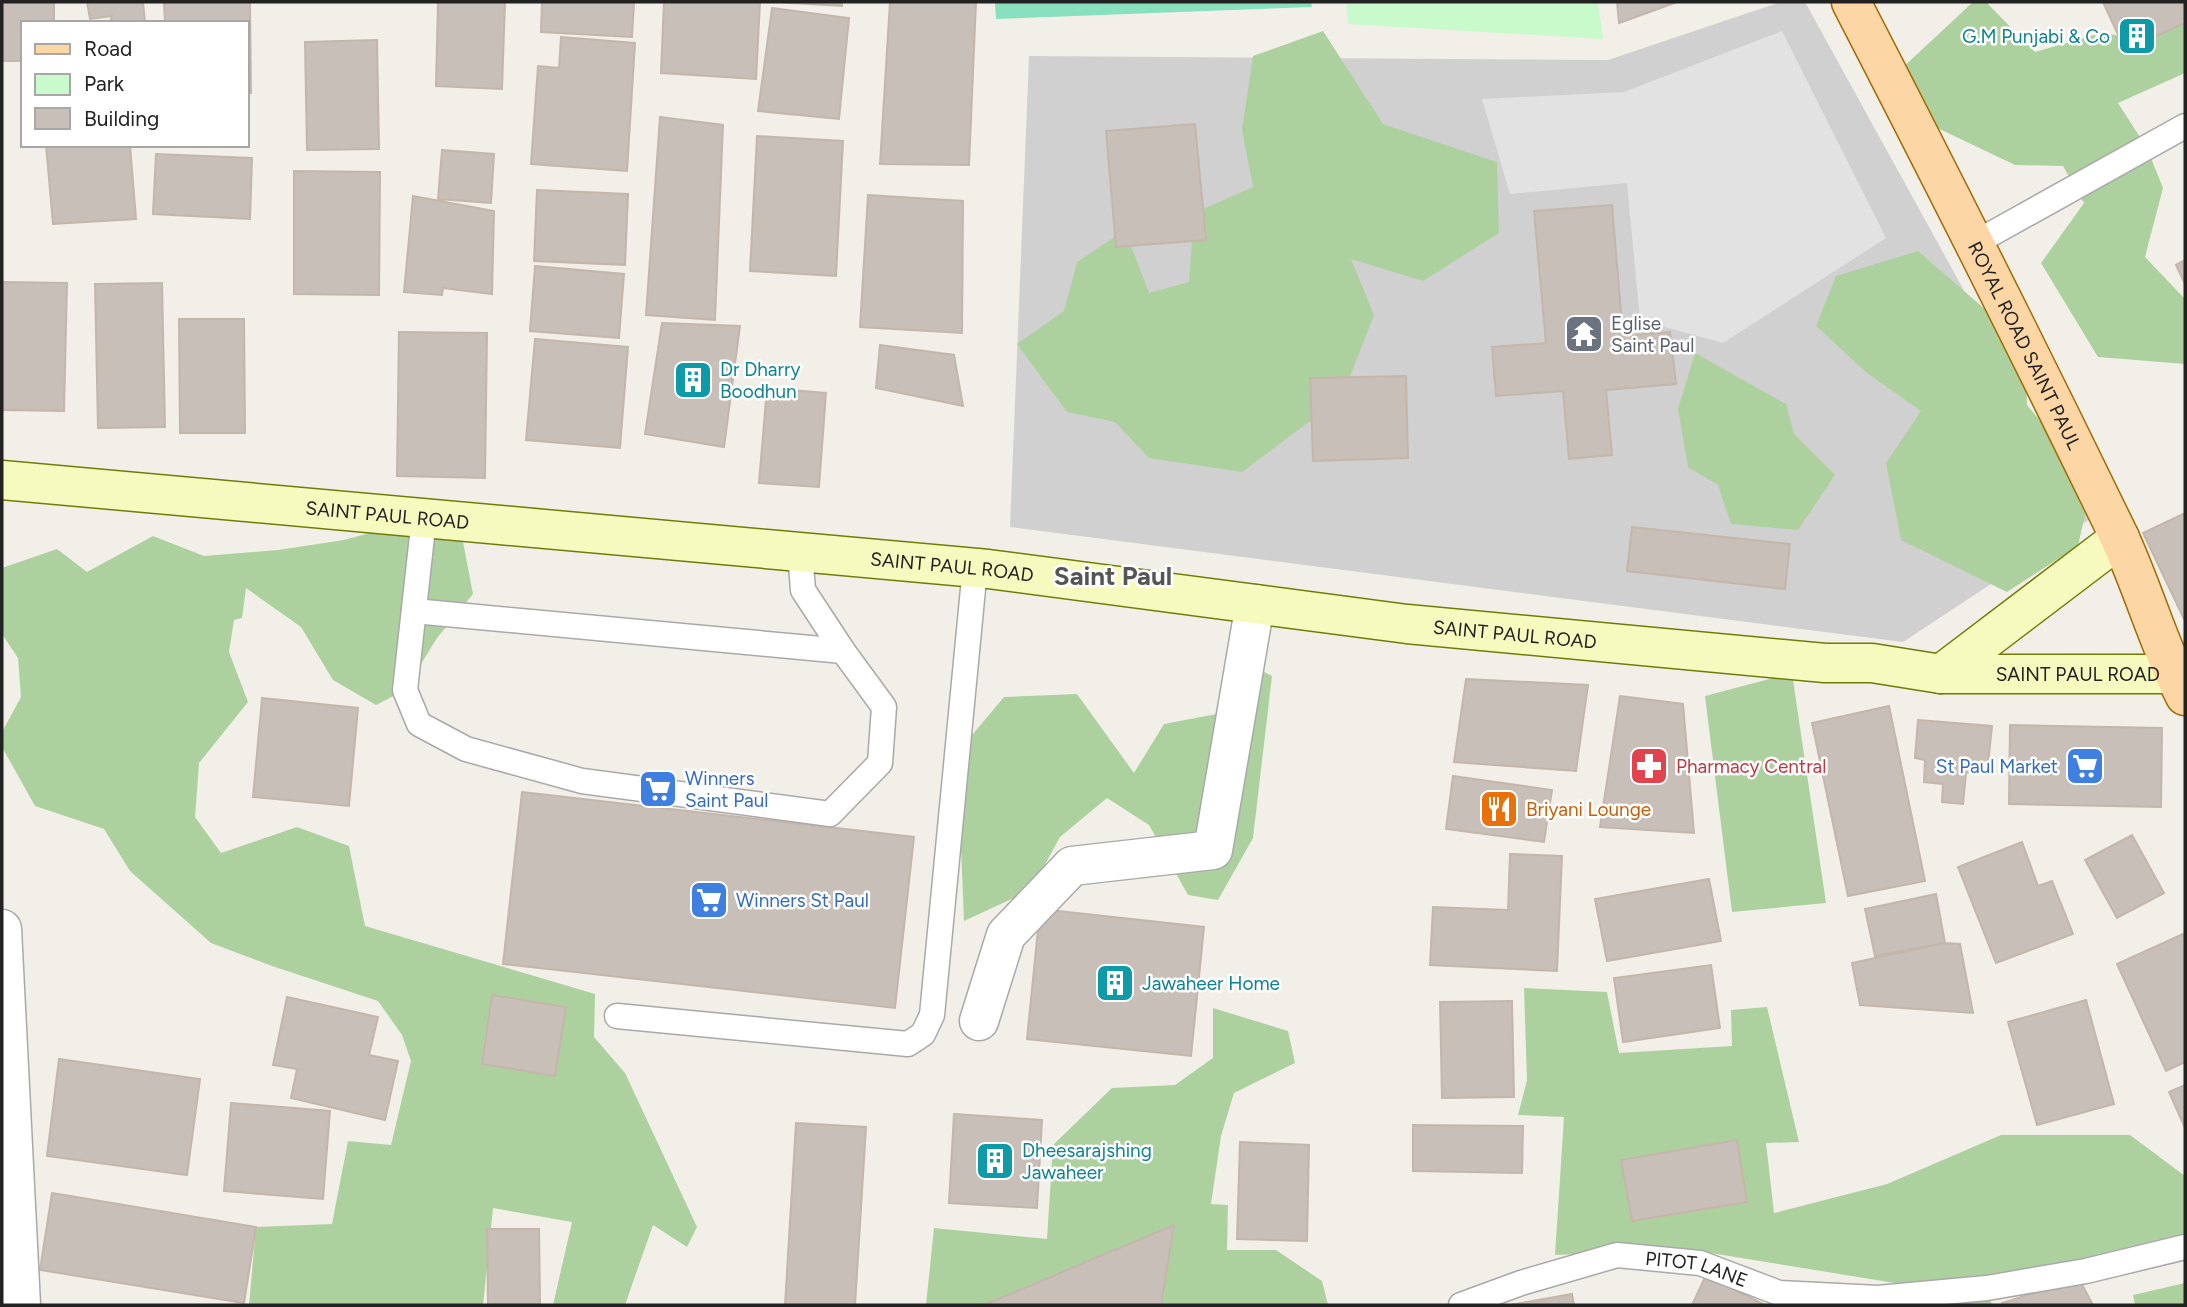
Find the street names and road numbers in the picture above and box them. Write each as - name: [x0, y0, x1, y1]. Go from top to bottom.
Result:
- street label: ROYAL ROAD SAINT PAUL: [1963, 238, 2086, 454]
- street label: SAINT PAUL ROAD: [305, 496, 470, 534]
- street label: SAINT PAUL ROAD: [869, 547, 1035, 587]
- street label: SAINT PAUL ROAD: [1432, 615, 1598, 654]
- street label: SAINT PAUL ROAD: [1996, 663, 2160, 686]
- street label: PITOT LANE: [1644, 1247, 1751, 1292]

